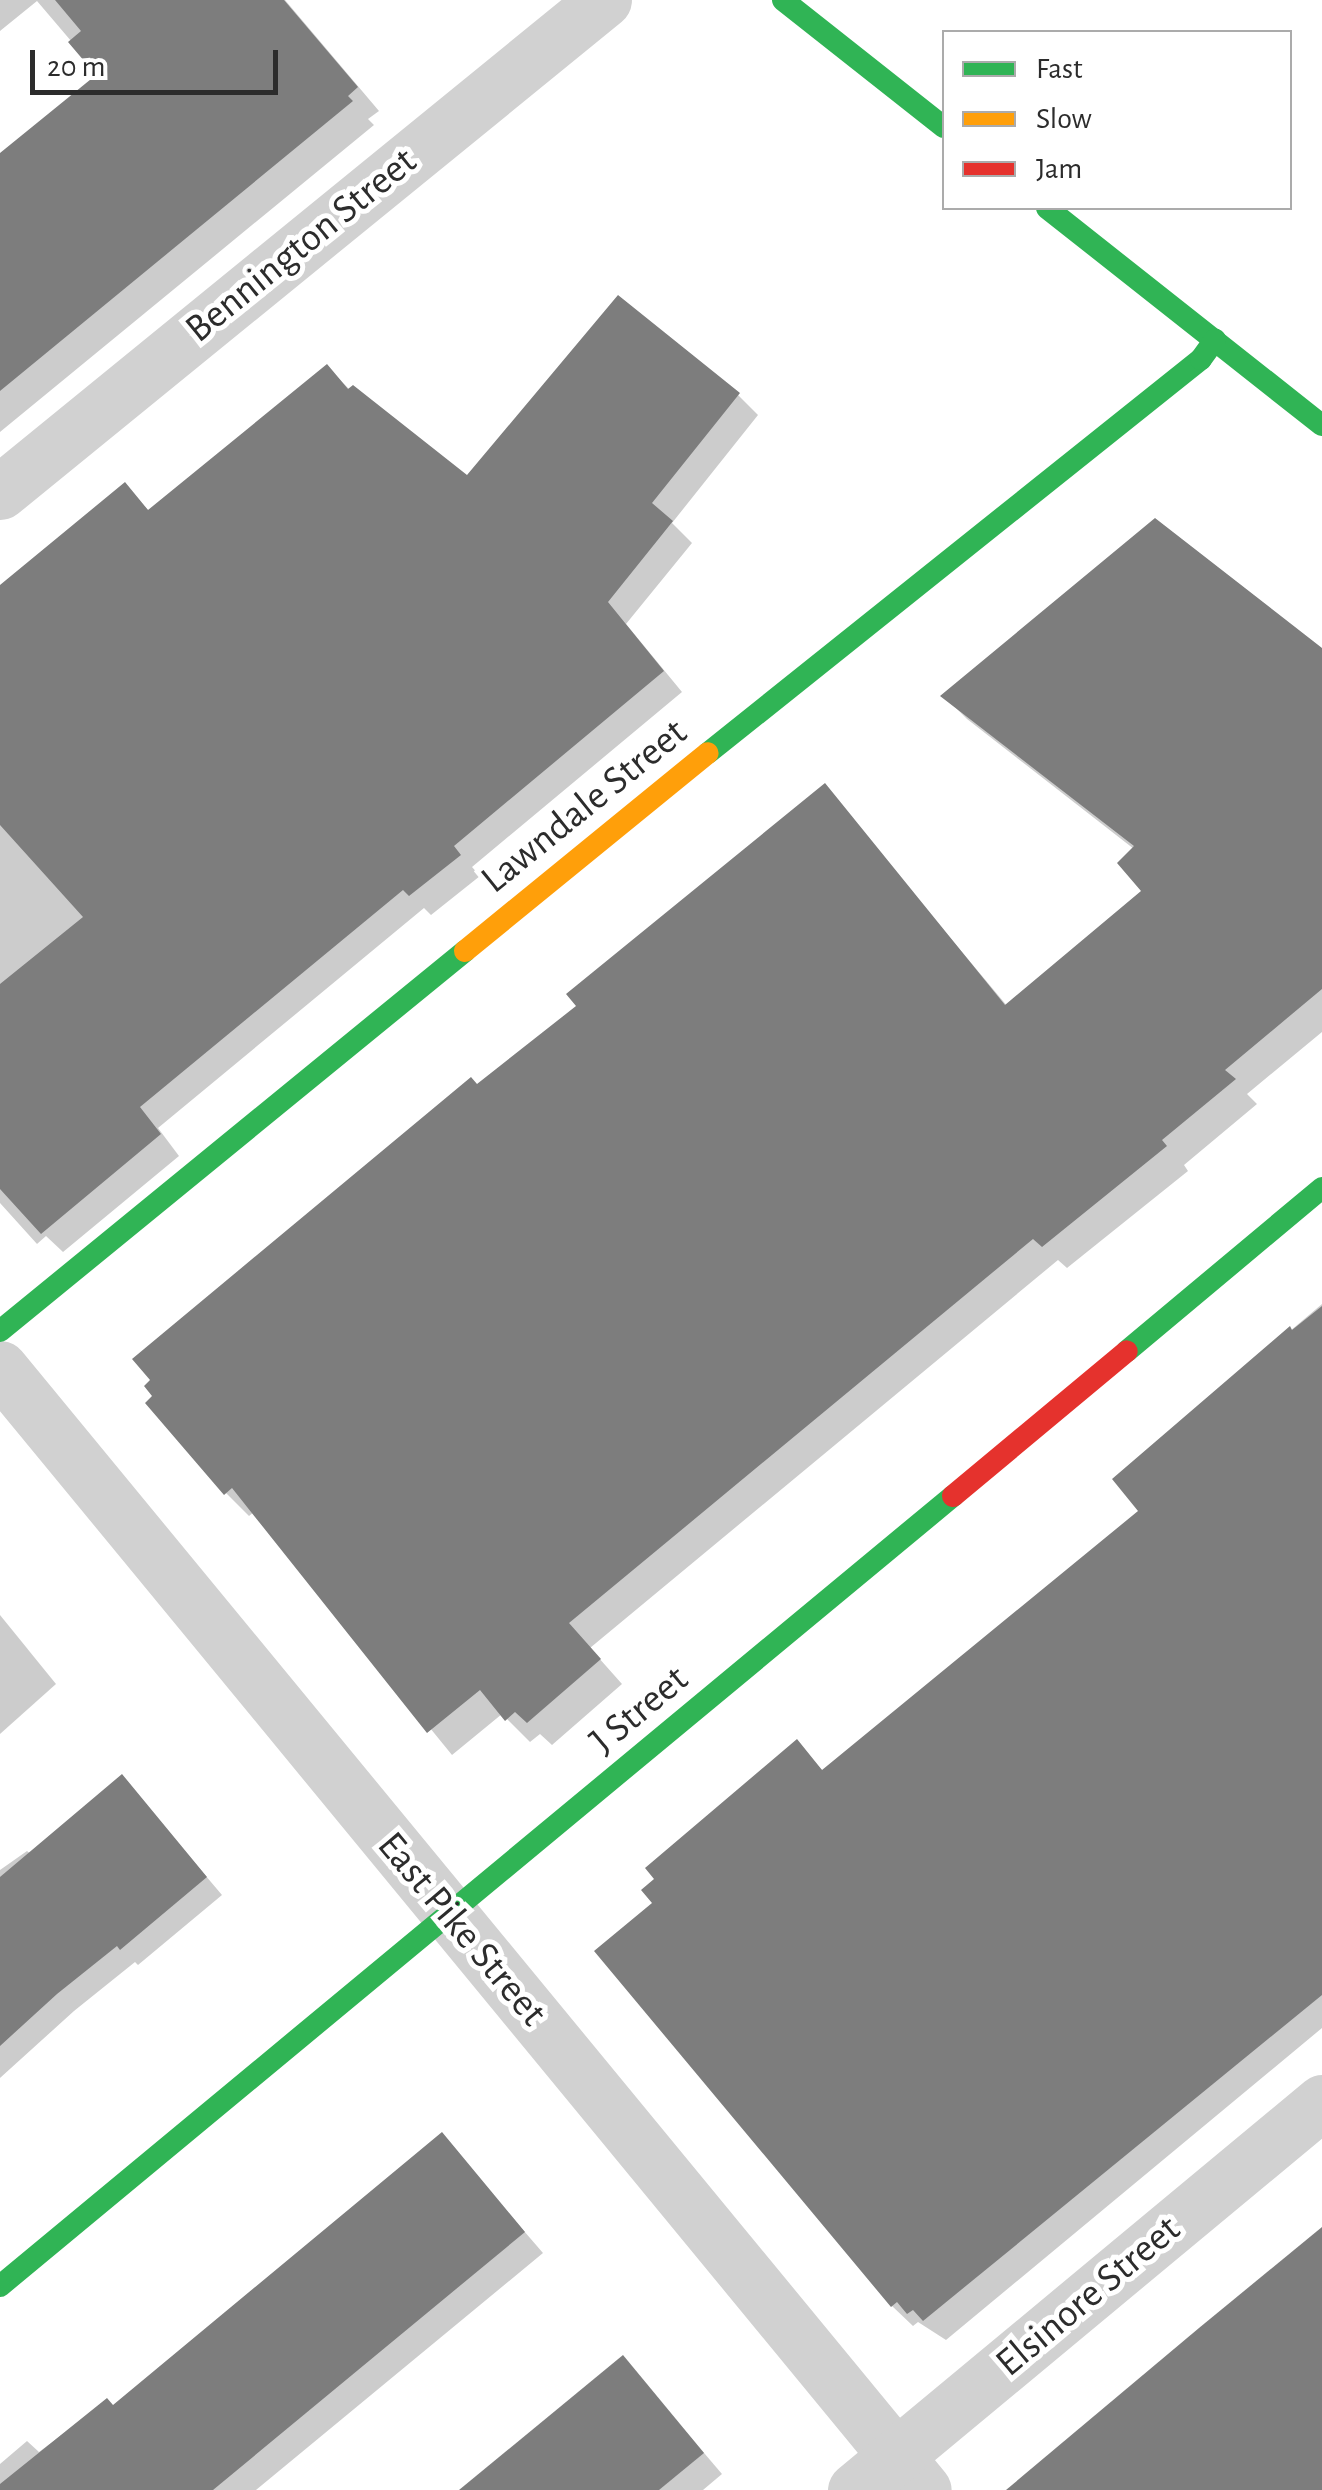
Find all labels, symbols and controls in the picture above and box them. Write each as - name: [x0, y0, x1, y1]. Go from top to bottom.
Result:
- scale bar: [35, 30, 282, 92]
- legend: [942, 30, 1292, 210]
- text: 20 m: [47, 52, 105, 82]
- text: Fast: [1036, 54, 1083, 84]
- text: Slow: [1036, 104, 1092, 134]
- street label: Bennington Street: [176, 137, 426, 353]
- text: Jam: [1036, 154, 1082, 184]
- street label: Lawndale Street: [472, 709, 696, 903]
- street label: J Street: [580, 1655, 698, 1765]
- street label: East Pike Street: [367, 1822, 557, 2036]
- street label: Elsinore Street: [986, 2205, 1190, 2387]

